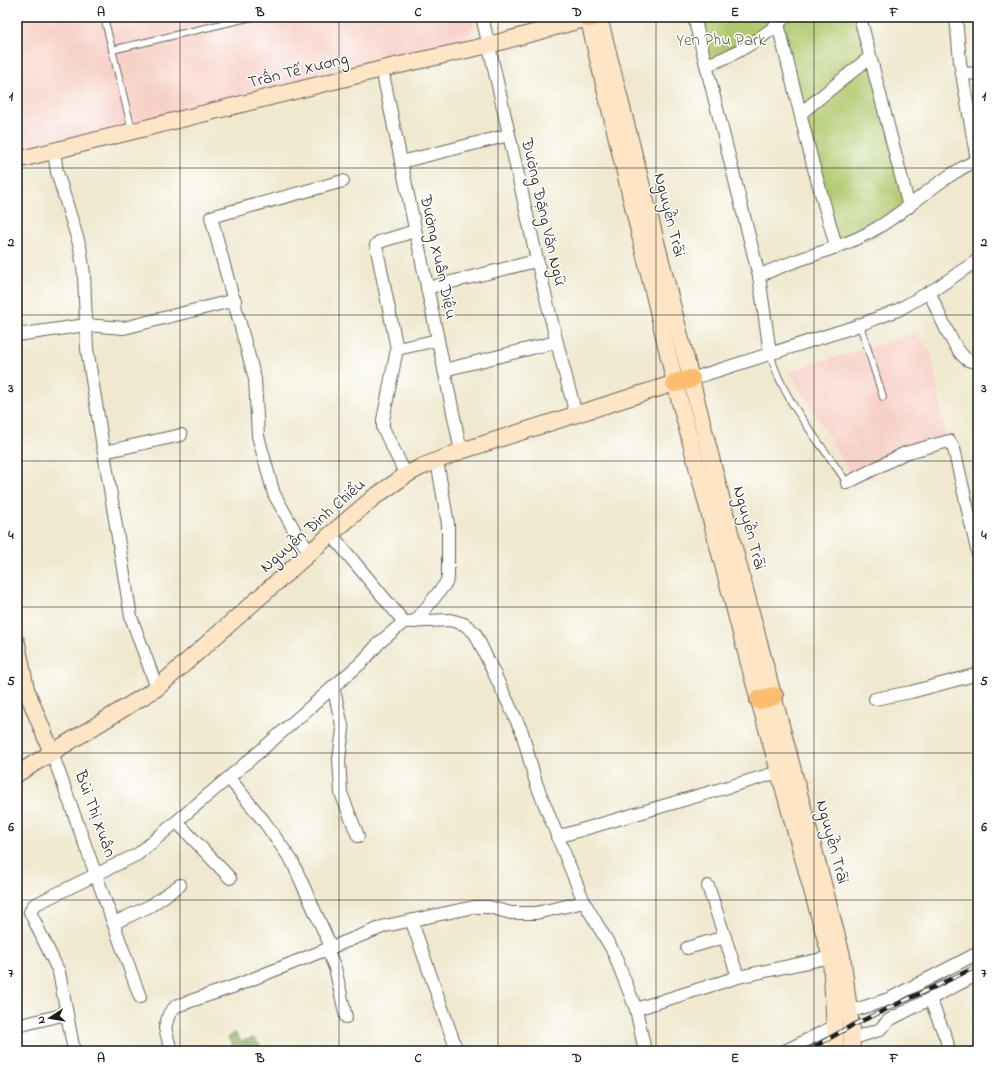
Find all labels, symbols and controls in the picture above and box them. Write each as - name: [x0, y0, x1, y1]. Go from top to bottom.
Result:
- text: A: [97, 3, 105, 22]
- text: B: [255, 3, 265, 22]
- text: C: [414, 3, 422, 22]
- text: D: [571, 3, 582, 22]
- text: E: [731, 3, 739, 22]
- text: F: [889, 3, 899, 22]
- park label: Yen Phu Park: [676, 28, 766, 53]
- street label: Trần Tế Xương: [245, 47, 351, 97]
- text: 1: [9, 87, 14, 106]
- text: 1: [982, 87, 987, 106]
- street label: Đường Đặng Văn Ngữ: [512, 135, 572, 289]
- street label: Nguyễn Trãi: [645, 170, 691, 260]
- street label: Đường Xuân Diệu: [410, 192, 463, 322]
- text: 2: [7, 233, 15, 252]
- text: 2: [980, 233, 988, 252]
- text: 3: [7, 379, 14, 398]
- text: 3: [980, 379, 987, 398]
- street label: Nguyễn Đình Chiểu: [255, 473, 373, 581]
- street label: Nguyễn Trãi: [724, 483, 772, 573]
- text: 4: [7, 526, 14, 545]
- text: 4: [980, 526, 987, 545]
- text: 5: [7, 672, 15, 691]
- text: 5: [980, 672, 988, 691]
- street label: Bùi Thị Xuân: [67, 766, 122, 861]
- street label: Nguyễn Trãi: [807, 797, 855, 887]
- text: 6: [7, 818, 14, 837]
- text: 6: [980, 818, 987, 837]
- text: 7: [8, 964, 14, 983]
- text: 7: [981, 964, 987, 983]
- north arrow: [30, 998, 70, 1038]
- text: N: [33, 1015, 50, 1025]
- text: A: [97, 1049, 105, 1068]
- text: B: [255, 1049, 265, 1068]
- text: C: [414, 1049, 422, 1068]
- text: D: [571, 1049, 582, 1068]
- text: E: [731, 1049, 739, 1068]
- text: F: [889, 1049, 899, 1068]

